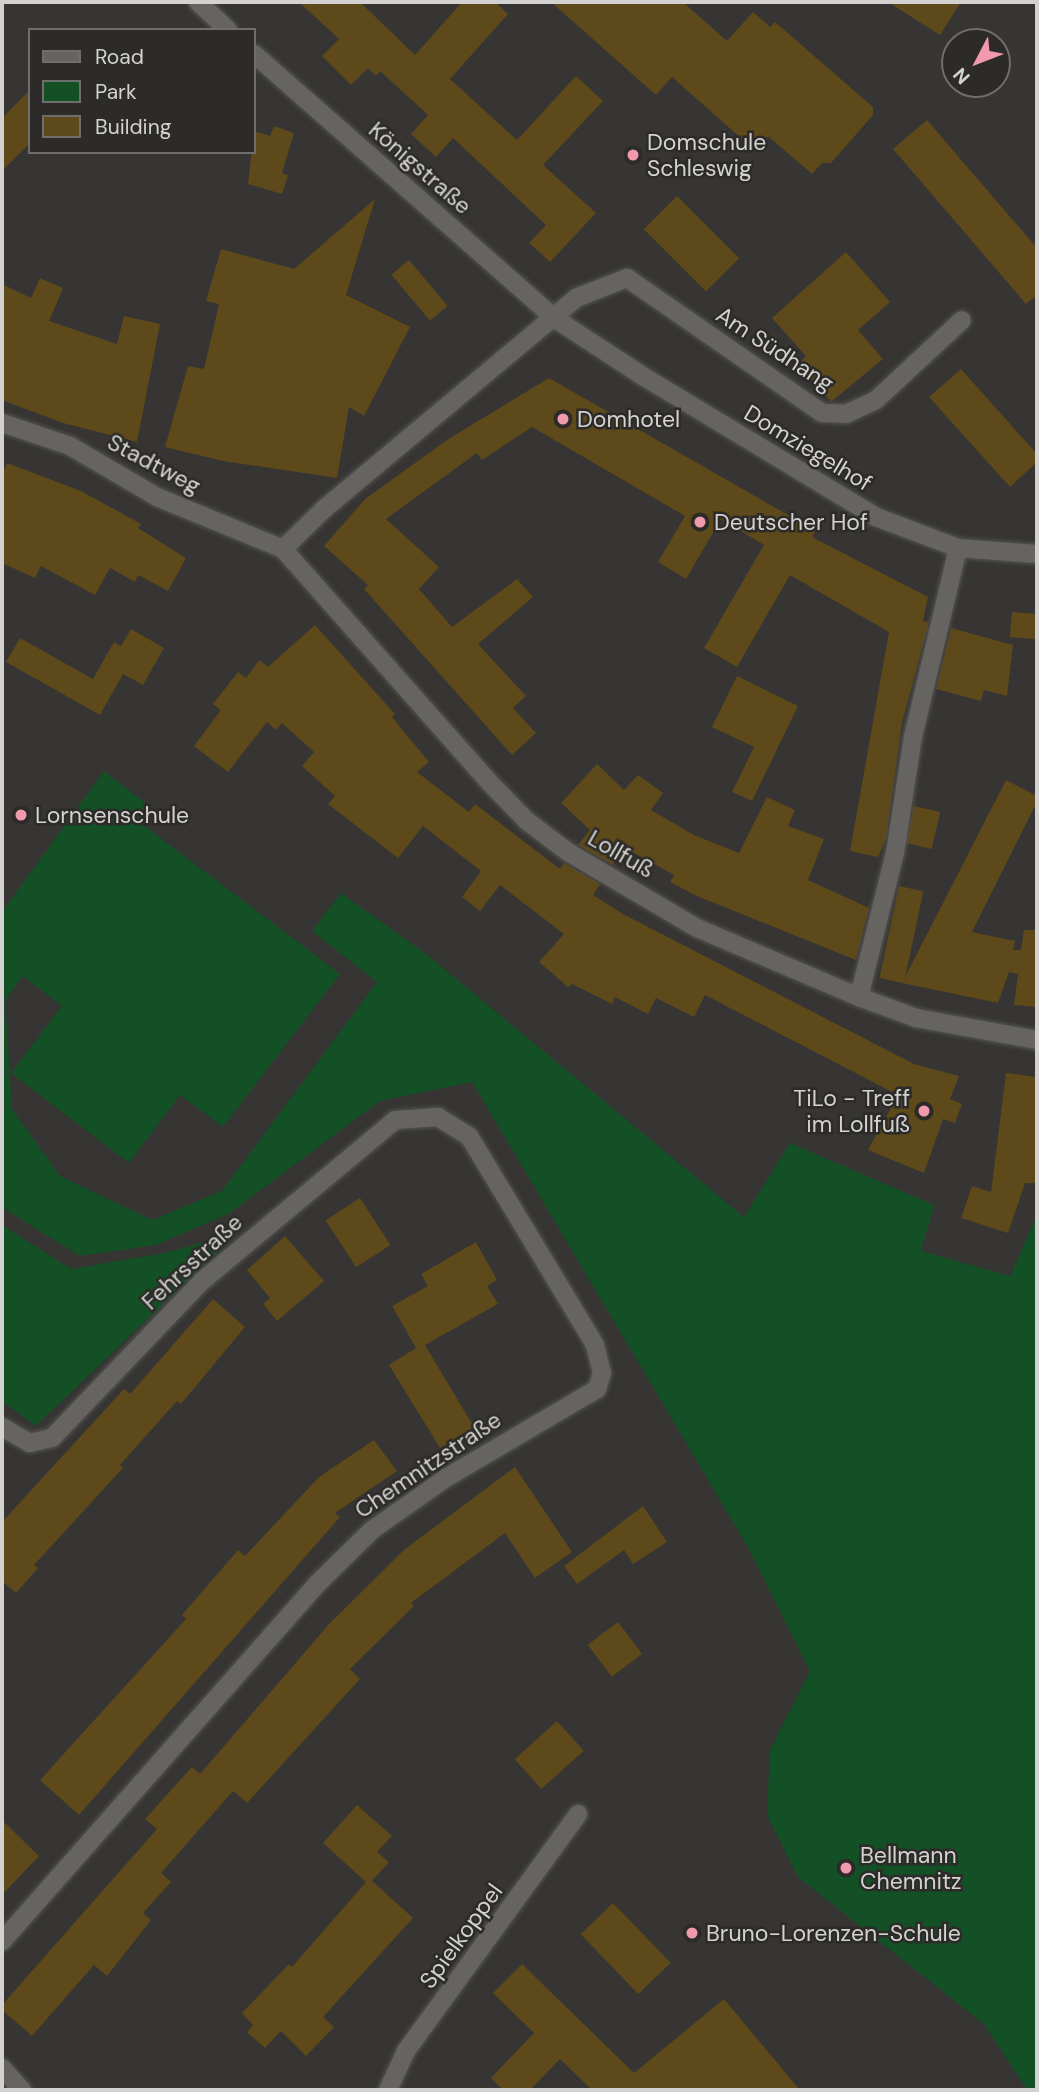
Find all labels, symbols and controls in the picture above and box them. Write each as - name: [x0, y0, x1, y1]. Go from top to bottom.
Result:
- legend: [28, 28, 256, 154]
- north arrow: [941, 28, 1011, 98]
- text: Road: [95, 43, 144, 71]
- text: N: [948, 63, 975, 90]
- text: Park: [95, 78, 136, 106]
- text: Building: [95, 113, 171, 141]
- street label: Königstraße: [363, 116, 477, 220]
- place label: Domschule Schleswig: [647, 128, 766, 182]
- marker: Domschule Schleswig: [625, 147, 641, 163]
- street label: Am Südhang: [711, 301, 839, 397]
- street label: Domziegelhof: [739, 399, 877, 497]
- place label: Domhotel: [577, 405, 680, 433]
- marker: Domhotel: [555, 411, 571, 427]
- street label: Stadtweg: [103, 428, 205, 500]
- place label: Deutscher Hof: [714, 508, 868, 536]
- marker: Deutscher Hof: [692, 514, 708, 530]
- place label: Lornsenschule: [35, 801, 189, 829]
- marker: Lornsenschule: [13, 807, 29, 823]
- street label: Lollfuß: [583, 824, 659, 884]
- place label: TiLo - Treff im Lollfuß: [793, 1084, 910, 1138]
- marker: TiLo - Treff im Lollfuß: [916, 1103, 932, 1119]
- street label: Fehrsstraße: [136, 1209, 248, 1315]
- street label: Chemnitzstraße: [350, 1406, 506, 1524]
- place label: Bellmann Chemnitz: [860, 1841, 962, 1895]
- marker: Bellmann Chemnitz: [838, 1860, 854, 1876]
- street label: Spielkoppel: [414, 1878, 508, 1994]
- place label: Bruno-Lorenzen-Schule: [706, 1919, 961, 1947]
- marker: Bruno-Lorenzen-Schule: [684, 1925, 700, 1941]

